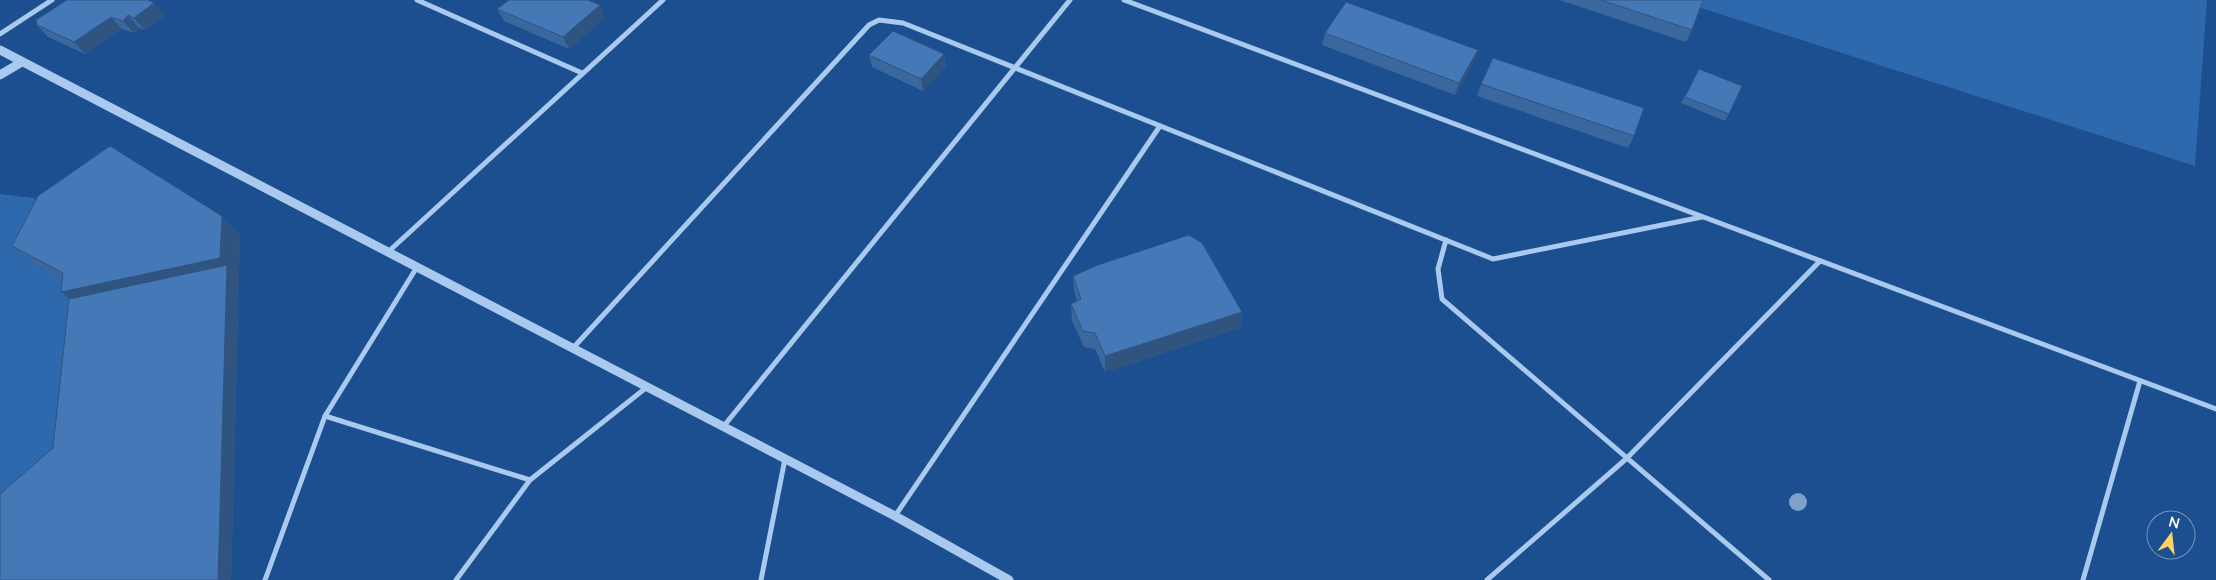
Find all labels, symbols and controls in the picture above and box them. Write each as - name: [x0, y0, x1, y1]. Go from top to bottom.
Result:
- north arrow: [2146, 510, 2196, 560]
- text: N: [2167, 512, 2182, 532]

